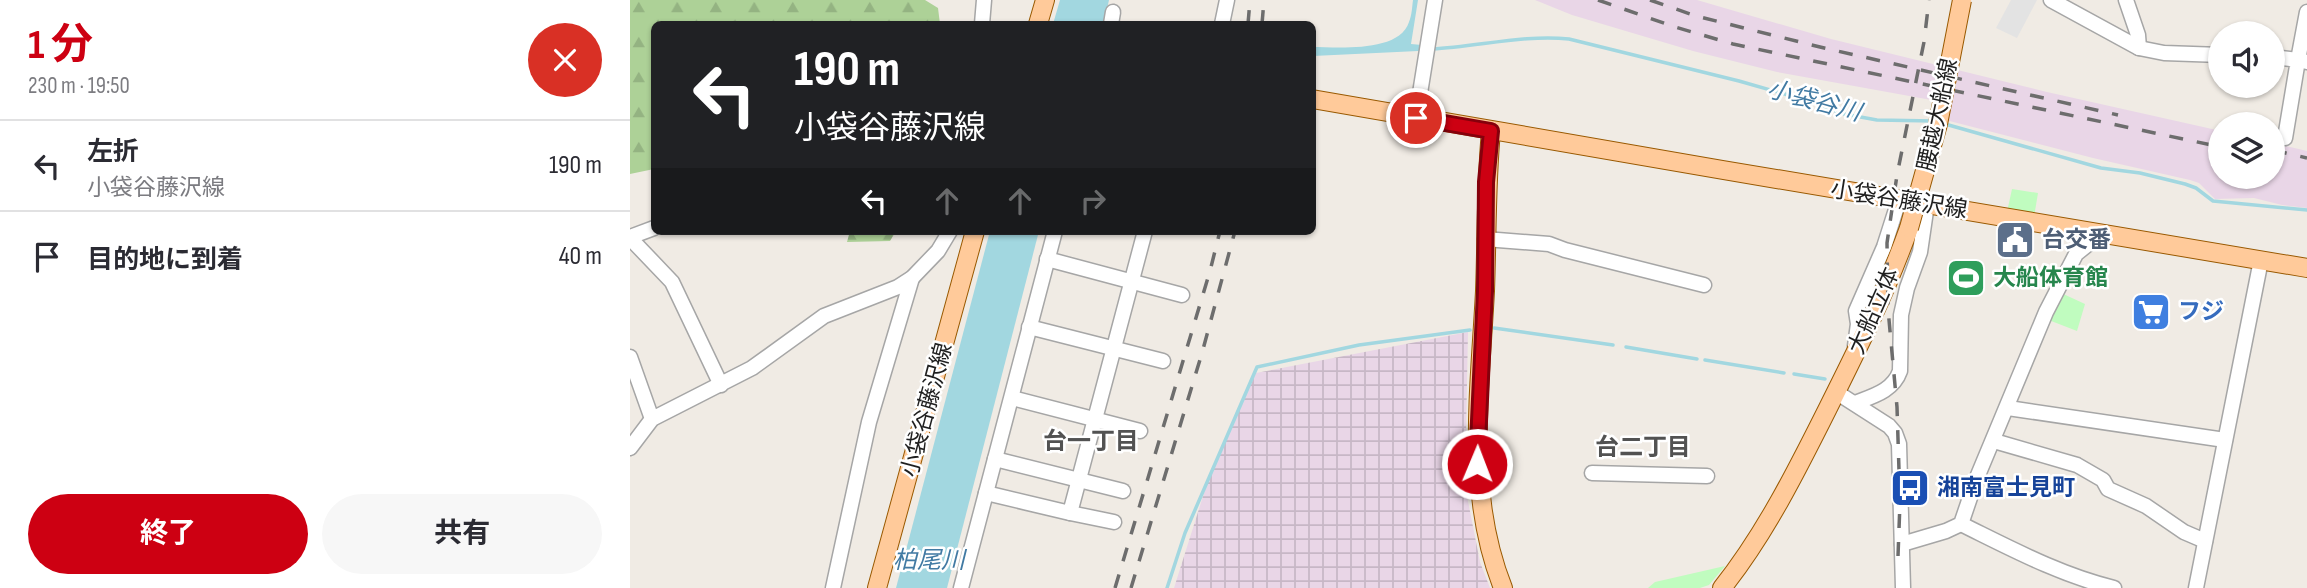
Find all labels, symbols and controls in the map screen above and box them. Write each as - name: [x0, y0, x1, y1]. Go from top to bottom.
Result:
- text: 1 分: [28, 20, 93, 71]
- map controls: [2208, 21, 2285, 189]
- button: sound: [2208, 21, 2285, 98]
- button: close: [528, 23, 602, 97]
- text: 190 m: [794, 41, 900, 100]
- icon: left: [679, 49, 770, 140]
- street label: 腰越大船線: [1912, 56, 1964, 174]
- text: 230 m · 19:50: [28, 72, 130, 100]
- water label: 小袋谷川: [1764, 75, 1867, 128]
- pin: [1386, 88, 1446, 148]
- icon: arrive: [1397, 99, 1435, 137]
- text: 小袋谷藤沢線: [794, 109, 986, 148]
- button: layers: [2208, 112, 2285, 189]
- text: 左折: [87, 137, 139, 168]
- icon: left: [28, 147, 66, 185]
- text: 190 m: [549, 150, 602, 181]
- text: 小袋谷藤沢線: [87, 174, 225, 202]
- street label: 小袋谷藤沢線: [1829, 175, 1969, 225]
- icon: left: [855, 182, 893, 220]
- icon: ahead: [928, 182, 966, 220]
- icon: ahead: [1001, 182, 1039, 220]
- icon: right: [1074, 182, 1112, 220]
- public building icon: 台交番: [1994, 219, 2036, 261]
- place label: 台交番: [2042, 226, 2111, 254]
- icon: arrive: [28, 238, 66, 276]
- text: 40 m: [559, 241, 602, 272]
- text: 目的地に到着: [87, 245, 243, 276]
- sports icon: 大船体育館: [1945, 257, 1987, 299]
- street label: 大船立体: [1843, 263, 1905, 359]
- place label: 大船体育館: [1993, 264, 2108, 292]
- supermarket icon: フジ: [2130, 291, 2172, 333]
- place label: フジ: [2178, 298, 2224, 326]
- street label: 小袋谷藤沢線: [896, 340, 958, 480]
- district label: 台一丁目: [1043, 427, 1139, 456]
- position arrow: [1440, 427, 1514, 501]
- district label: 台二丁目: [1595, 433, 1691, 462]
- bus stop icon: 湘南富士見町: [1889, 467, 1931, 509]
- place label: 湘南富士見町: [1937, 474, 2075, 502]
- button: 終了: [28, 494, 308, 574]
- button: 共有: [322, 494, 602, 574]
- water label: 柏尾川: [893, 546, 968, 575]

